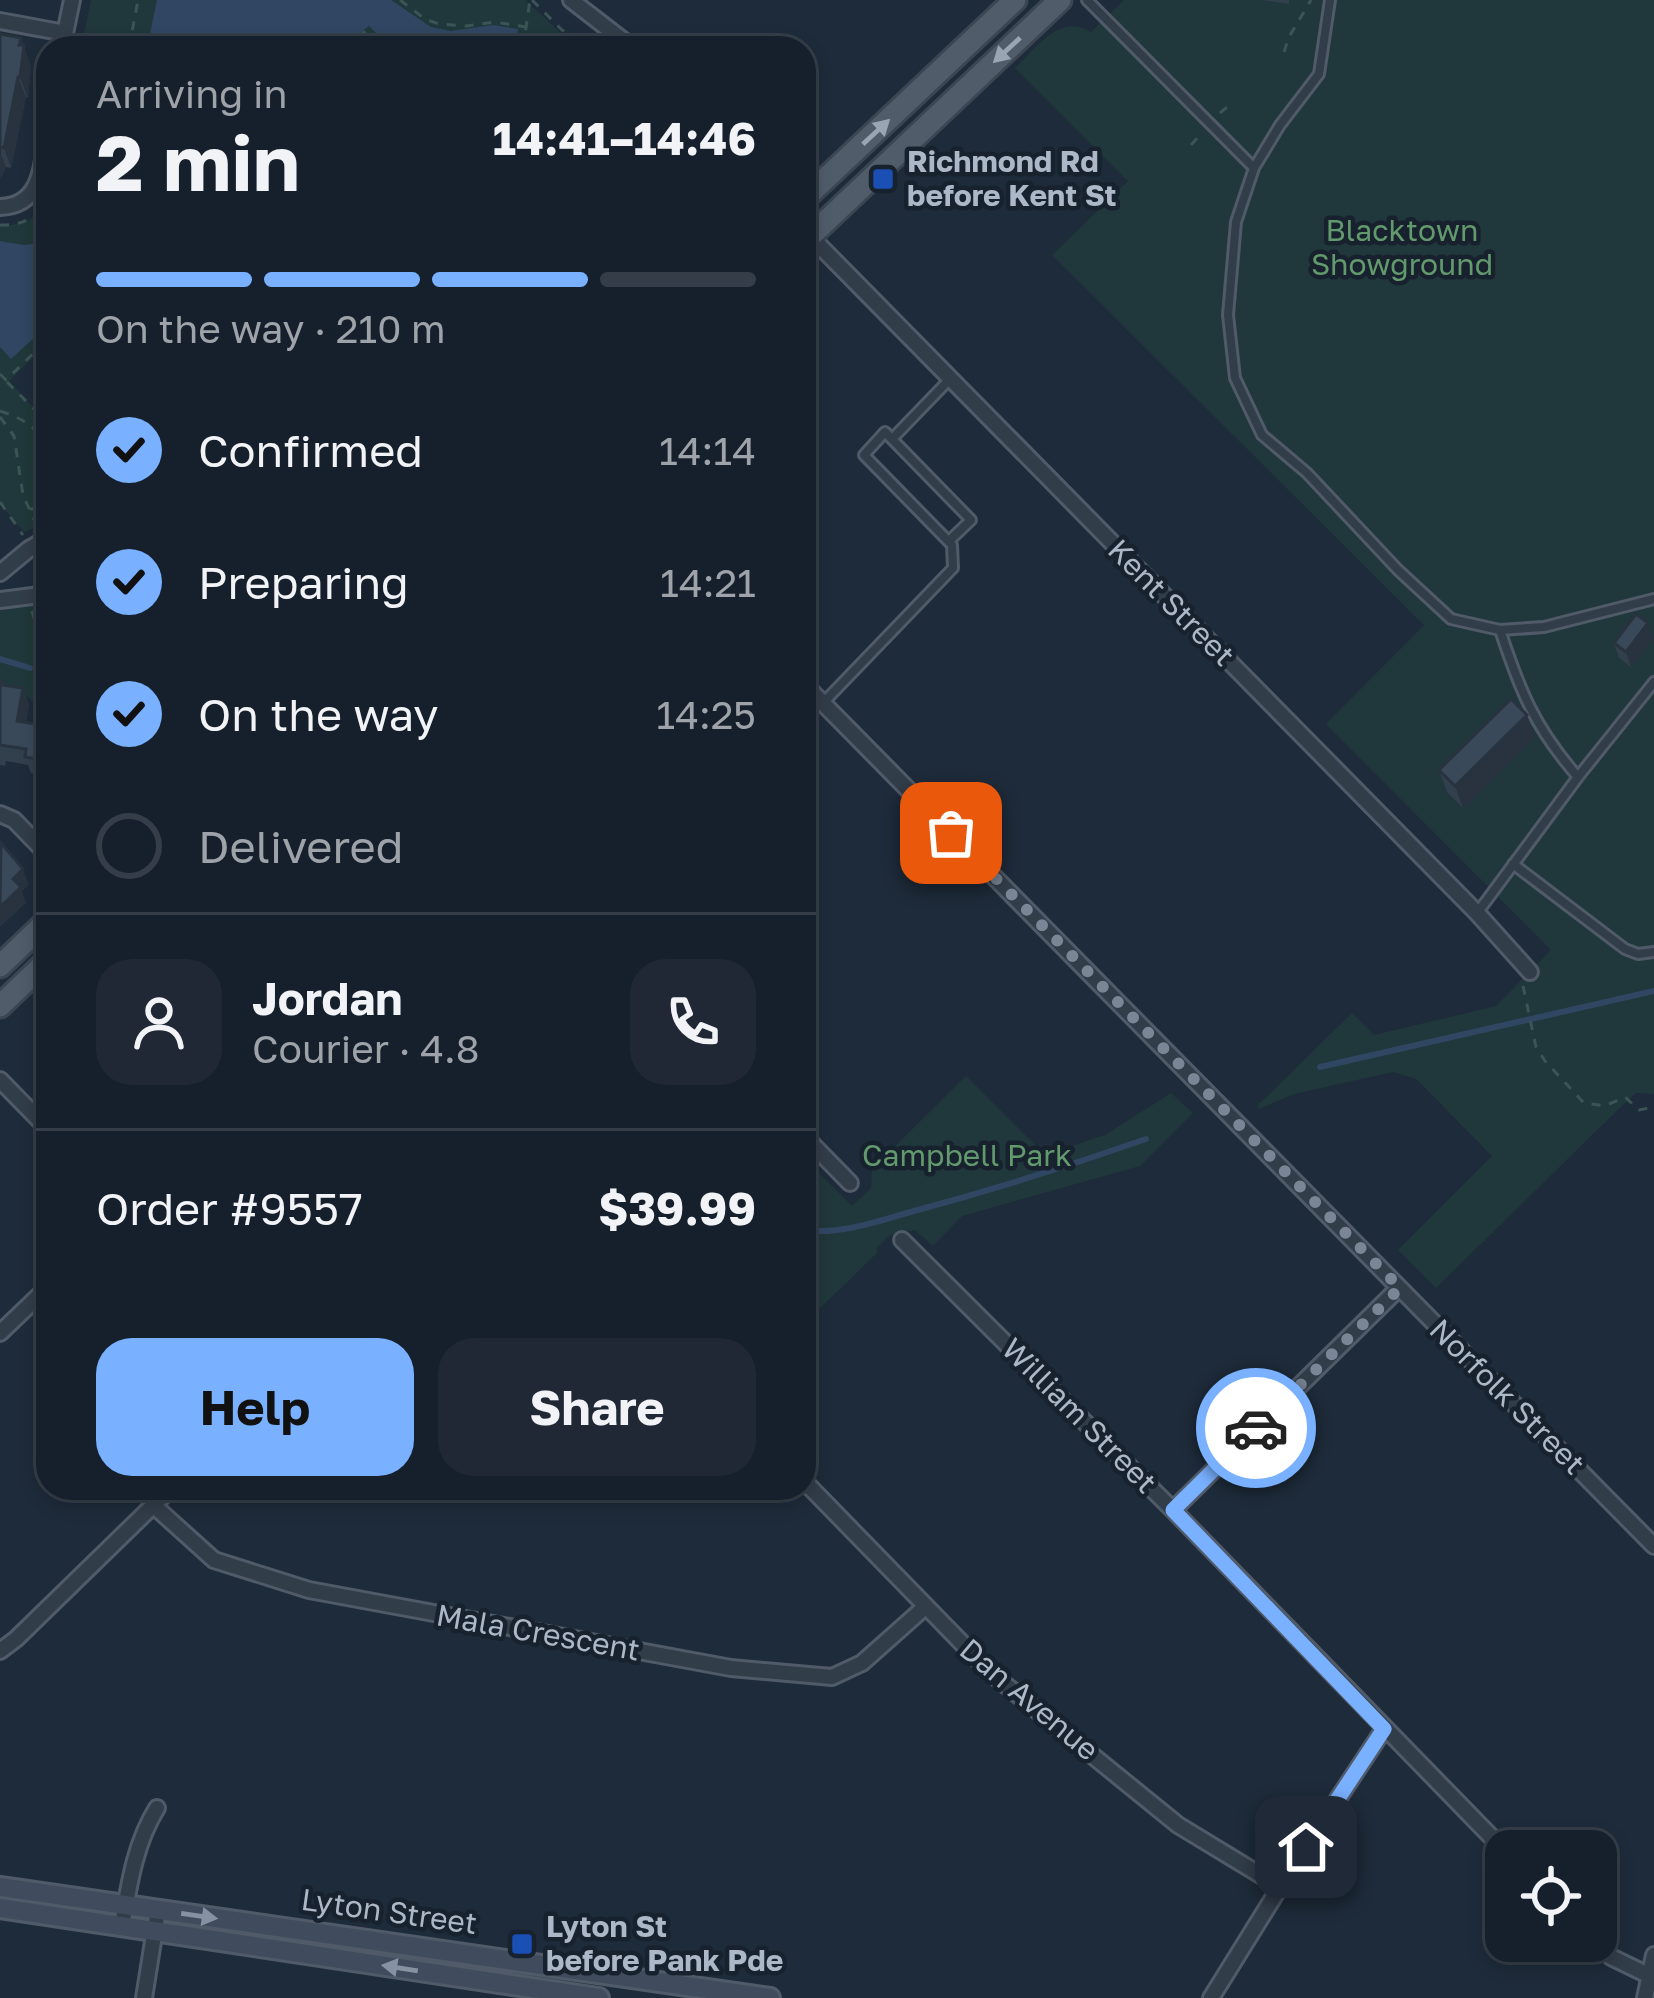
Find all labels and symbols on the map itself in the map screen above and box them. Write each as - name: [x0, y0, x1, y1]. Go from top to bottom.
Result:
- one-way arrow: [993, 36, 1022, 64]
- one-way arrow: [861, 118, 890, 146]
- place label: Richmond Rd before Kent St: [907, 143, 1117, 213]
- marker: Richmond Rd before Kent St: [870, 166, 896, 192]
- park label: Blacktown Showground: [1311, 212, 1493, 282]
- street label: Kent Street: [1101, 532, 1242, 673]
- pin: [900, 782, 1002, 884]
- park label: Campbell Park: [862, 1137, 1072, 1173]
- street label: Norfolk Street: [1423, 1311, 1593, 1481]
- street label: William Street: [995, 1330, 1165, 1500]
- courier: [1196, 1368, 1316, 1488]
- street label: Mala Crescent: [434, 1596, 643, 1668]
- street label: Dan Avenue: [953, 1631, 1106, 1768]
- pin: [1255, 1796, 1357, 1898]
- street label: Lyton Street: [299, 1881, 479, 1941]
- one-way arrow: [181, 1907, 218, 1926]
- place label: Lyton St before Pank Pde: [546, 1908, 783, 1978]
- marker: Lyton St before Pank Pde: [509, 1931, 535, 1957]
- one-way arrow: [381, 1958, 418, 1977]

